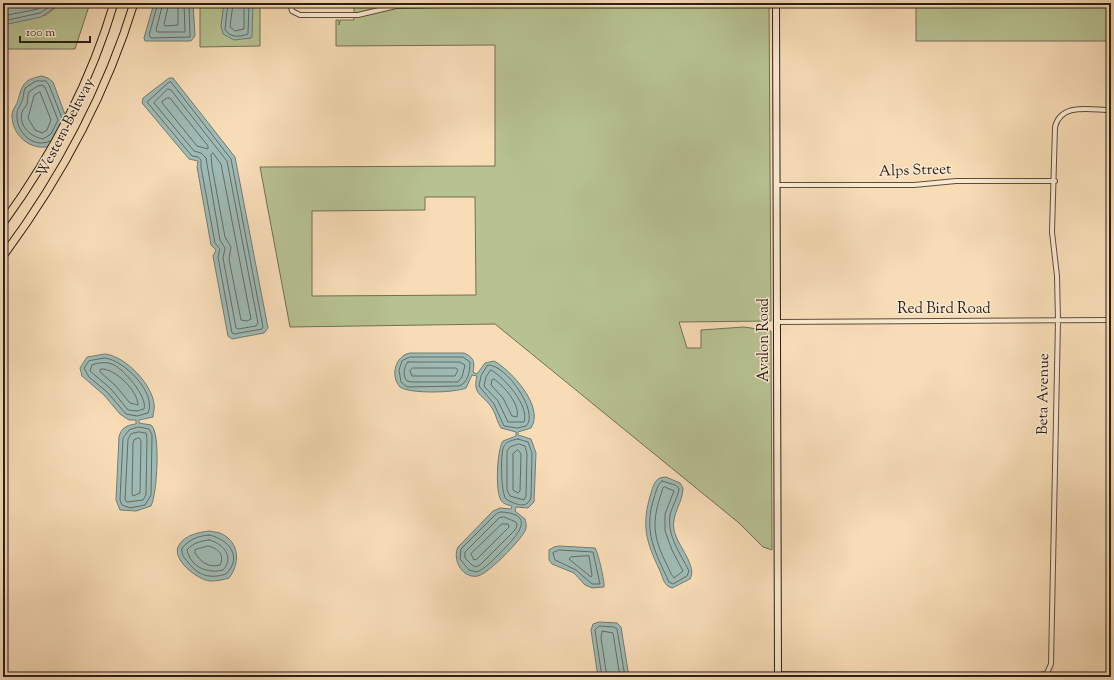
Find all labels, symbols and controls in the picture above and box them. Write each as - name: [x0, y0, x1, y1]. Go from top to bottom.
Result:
- scale bar: [20, 18, 90, 44]
- text: 100 m: [26, 24, 55, 42]
- street label: Western Beltway: [32, 74, 100, 181]
- street label: Alps Street: [878, 159, 952, 183]
- street label: Avalon Road: [754, 297, 775, 382]
- street label: Red Bird Road: [897, 299, 991, 320]
- street label: Beta Avenue: [1033, 353, 1055, 435]

